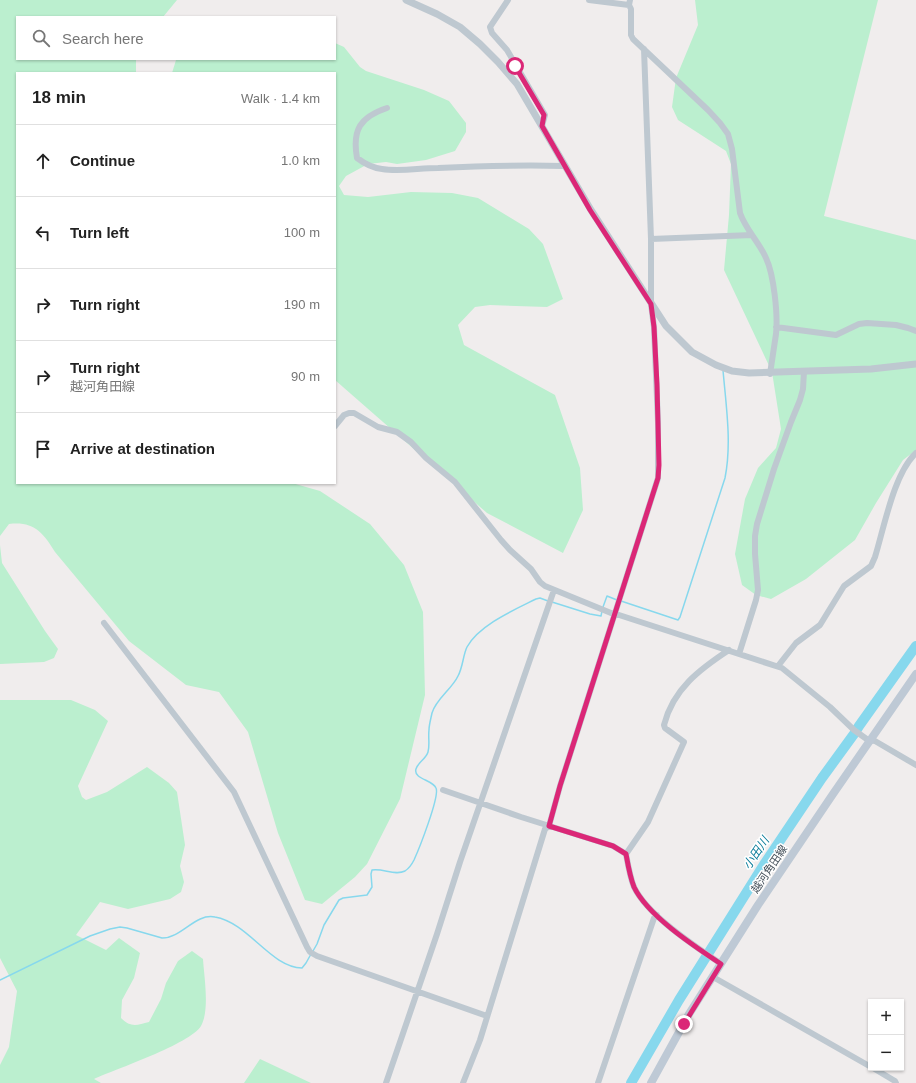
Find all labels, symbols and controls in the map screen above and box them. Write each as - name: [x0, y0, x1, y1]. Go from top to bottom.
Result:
- search box: [16, 16, 336, 60]
- icon: search: [30, 27, 52, 49]
- text: Search here: [62, 30, 144, 47]
- route start: [506, 57, 524, 75]
- text: 18 min: [32, 88, 86, 107]
- text: Walk · 1.4 km: [241, 91, 320, 106]
- icon: ahead: [32, 150, 54, 172]
- text: Continue: [70, 152, 135, 169]
- text: 1.0 km: [281, 153, 320, 168]
- icon: left: [32, 222, 54, 244]
- text: Turn left: [70, 224, 129, 241]
- text: 100 m: [284, 225, 320, 240]
- icon: right: [32, 294, 54, 316]
- text: Turn right: [70, 296, 140, 313]
- text: 190 m: [284, 297, 320, 312]
- text: Turn right: [70, 359, 140, 376]
- icon: right: [32, 366, 54, 388]
- text: 90 m: [291, 369, 320, 384]
- text: 越河角田線: [70, 379, 135, 394]
- icon: arrive: [32, 438, 54, 460]
- text: Arrive at destination: [70, 440, 215, 457]
- water label: 小田川: [740, 833, 773, 872]
- street label: 越河角田線: [749, 843, 789, 895]
- map controls: [868, 999, 904, 1071]
- button: +: [868, 999, 904, 1035]
- route end: [675, 1015, 693, 1033]
- button: −: [868, 1035, 904, 1071]

